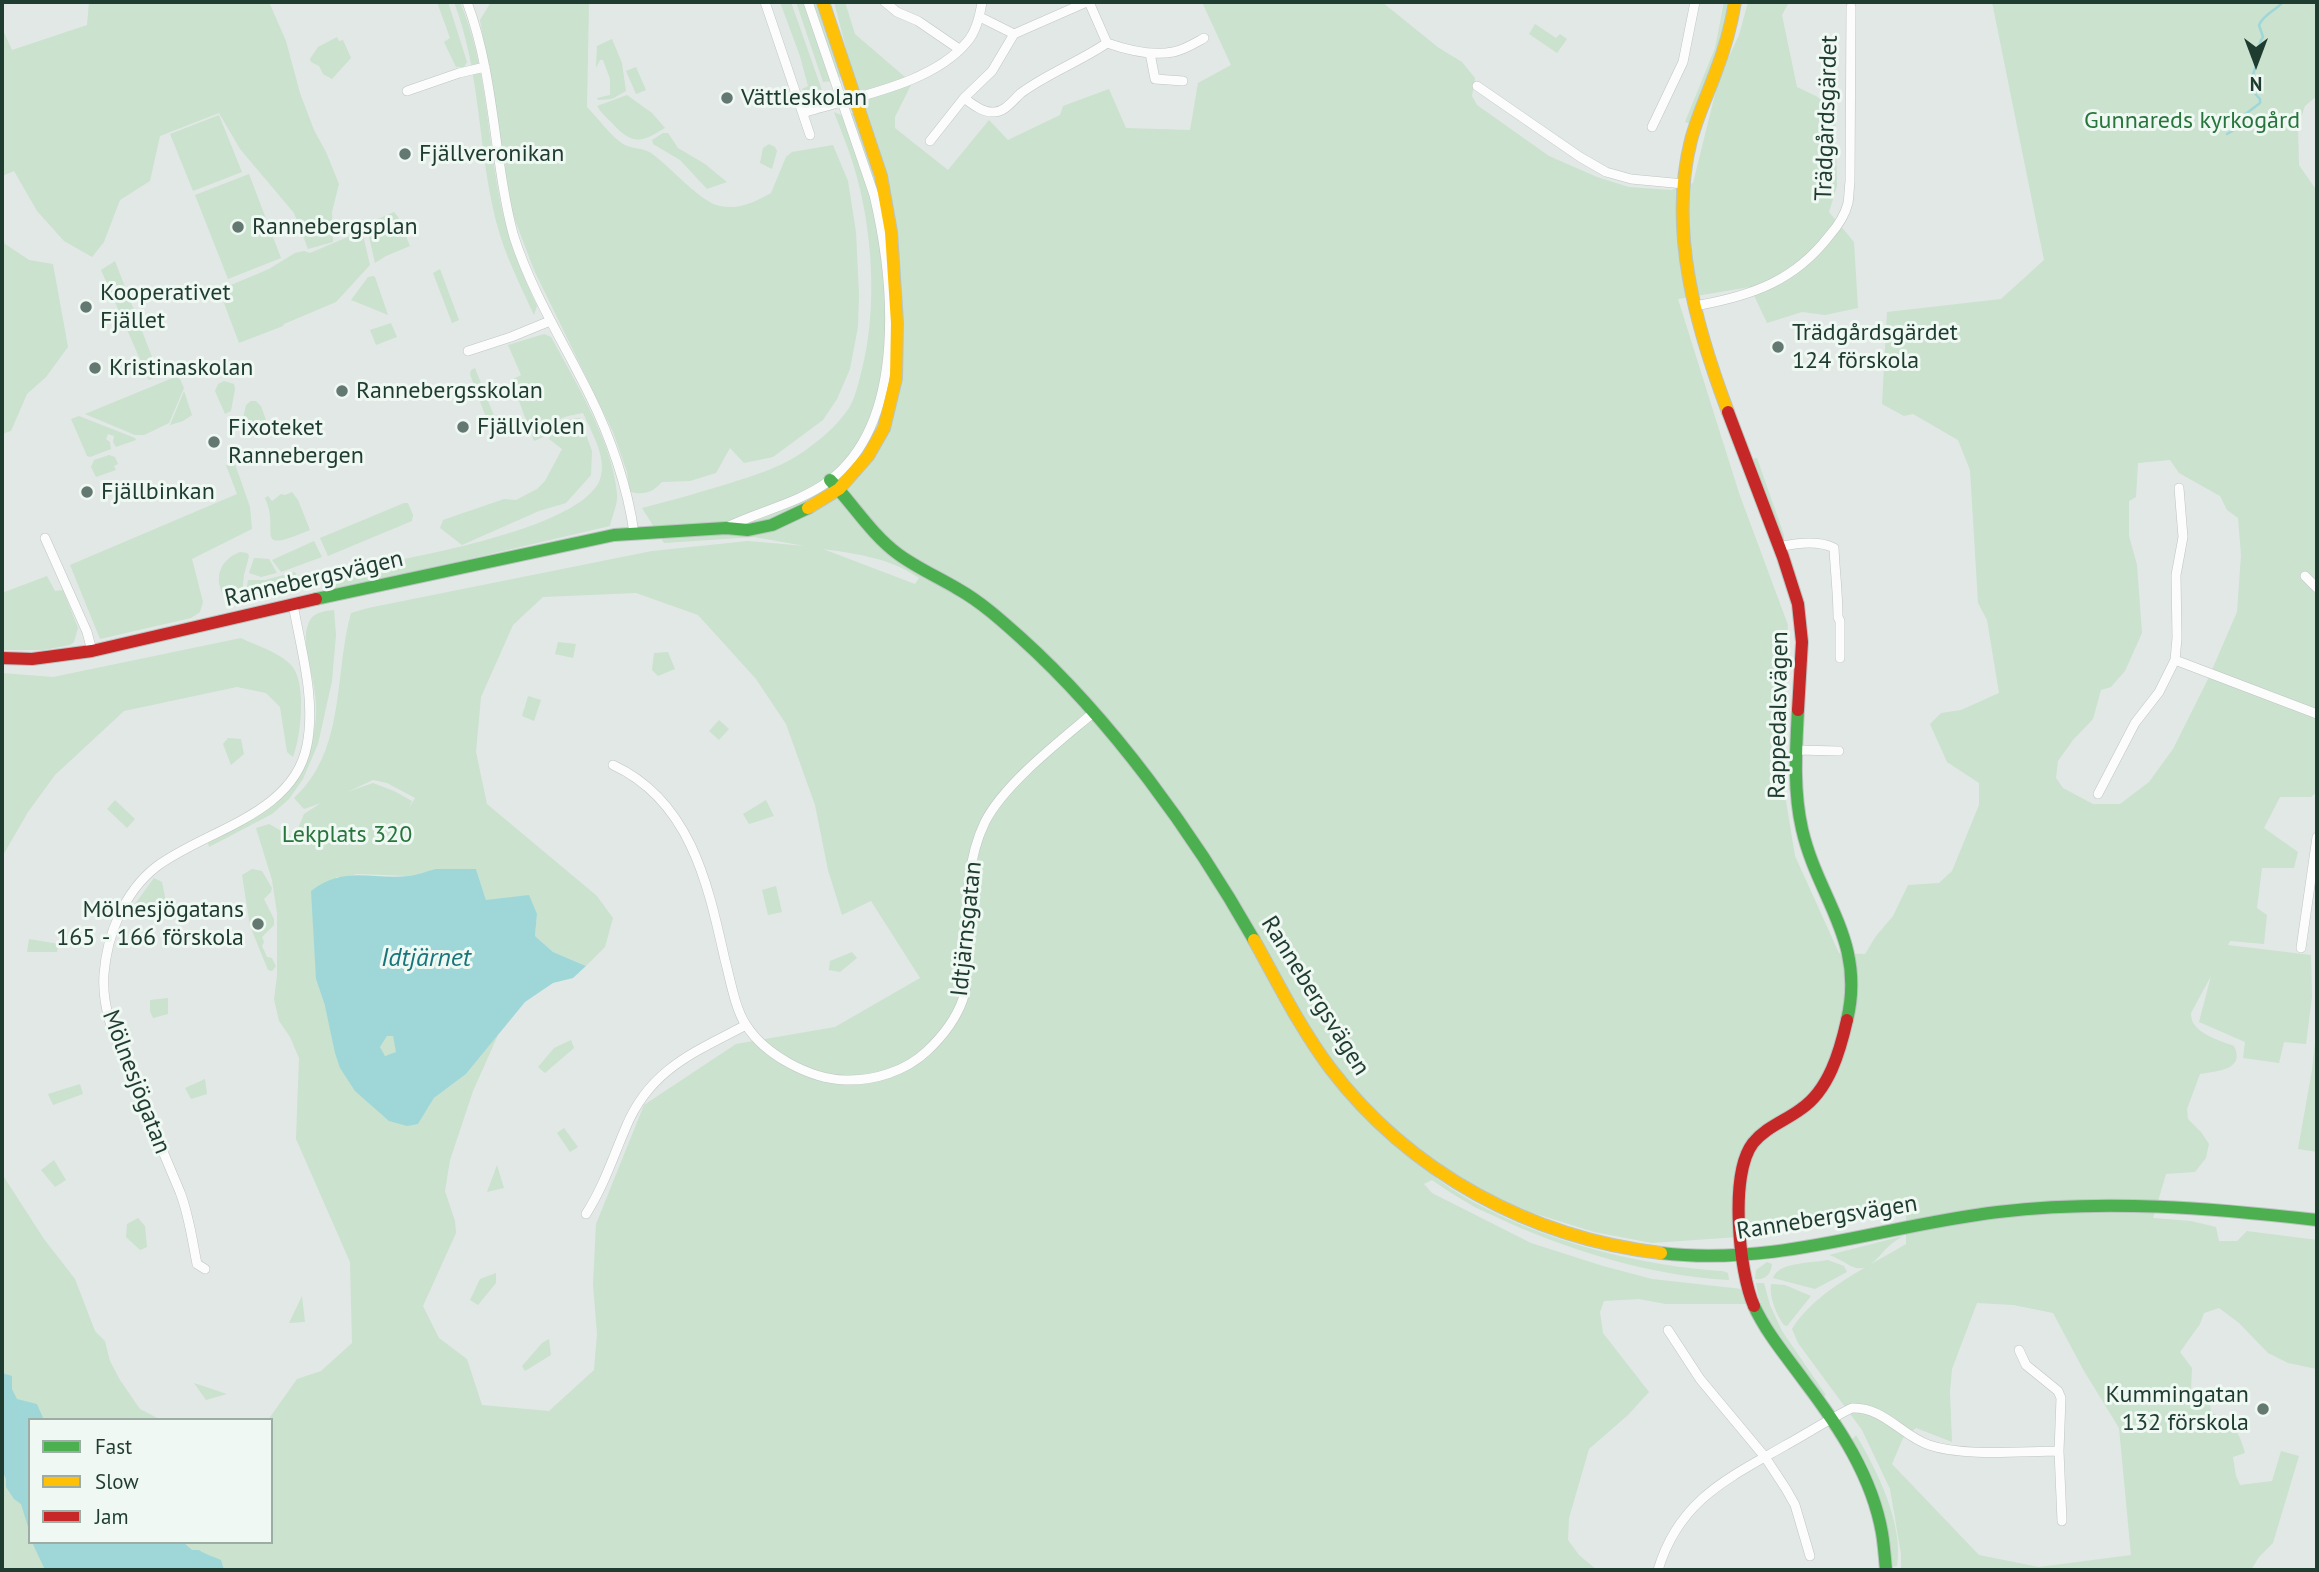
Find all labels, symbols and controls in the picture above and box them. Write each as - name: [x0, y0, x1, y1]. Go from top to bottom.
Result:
- north arrow: [2221, 28, 2291, 98]
- street label: Trädgårdsgärdet: [1810, 35, 1844, 201]
- text: N: [2250, 72, 2262, 96]
- place label: Vättleskolan: [741, 84, 867, 112]
- marker: Vättleskolan: [719, 90, 735, 106]
- park label: Gunnareds kyrkogård: [2084, 107, 2300, 135]
- place label: Fjällveronikan: [419, 140, 564, 168]
- marker: Fjällveronikan: [397, 146, 413, 162]
- place label: Rannebergsplan: [252, 213, 418, 241]
- marker: Rannebergsplan: [230, 219, 246, 235]
- place label: Kooperativet Fjället: [100, 279, 231, 335]
- marker: Kooperativet Fjället: [78, 299, 94, 315]
- place label: Trädgårdsgärdet 124 förskola: [1792, 319, 1958, 375]
- marker: Trädgårdsgärdet 124 förskola: [1770, 339, 1786, 355]
- place label: Kristinaskolan: [109, 354, 253, 382]
- marker: Kristinaskolan: [87, 360, 103, 376]
- place label: Rannebergsskolan: [356, 377, 543, 405]
- marker: Rannebergsskolan: [334, 383, 350, 399]
- place label: Fjällviolen: [477, 413, 585, 441]
- place label: Fixoteket Rannebergen: [228, 414, 364, 470]
- marker: Fjällviolen: [455, 419, 471, 435]
- marker: Fixoteket Rannebergen: [206, 434, 222, 450]
- place label: Fjällbinkan: [101, 478, 215, 506]
- marker: Fjällbinkan: [79, 484, 95, 500]
- street label: Rannebergsvägen: [222, 544, 406, 614]
- street label: Rappedalsvägen: [1763, 631, 1795, 799]
- park label: Lekplats 320: [282, 821, 412, 849]
- street label: Idtjärnsgatan: [946, 860, 988, 998]
- place label: Mölnesjögatans 165 - 166 förskola: [56, 896, 244, 952]
- street label: Rannebergsvägen: [1254, 911, 1376, 1081]
- marker: Mölnesjögatans 165 - 166 förskola: [250, 916, 266, 932]
- water label: Idtjärnet: [381, 943, 471, 975]
- street label: Mölnesjögatan: [95, 1006, 177, 1158]
- street label: Rannebergsvägen: [1735, 1190, 1919, 1246]
- place label: Kummingatan 132 förskola: [2106, 1381, 2249, 1437]
- marker: Kummingatan 132 förskola: [2255, 1401, 2271, 1417]
- legend: [28, 1418, 273, 1544]
- text: Fast: [95, 1433, 132, 1460]
- text: Slow: [95, 1468, 139, 1495]
- text: Jam: [95, 1503, 129, 1530]

